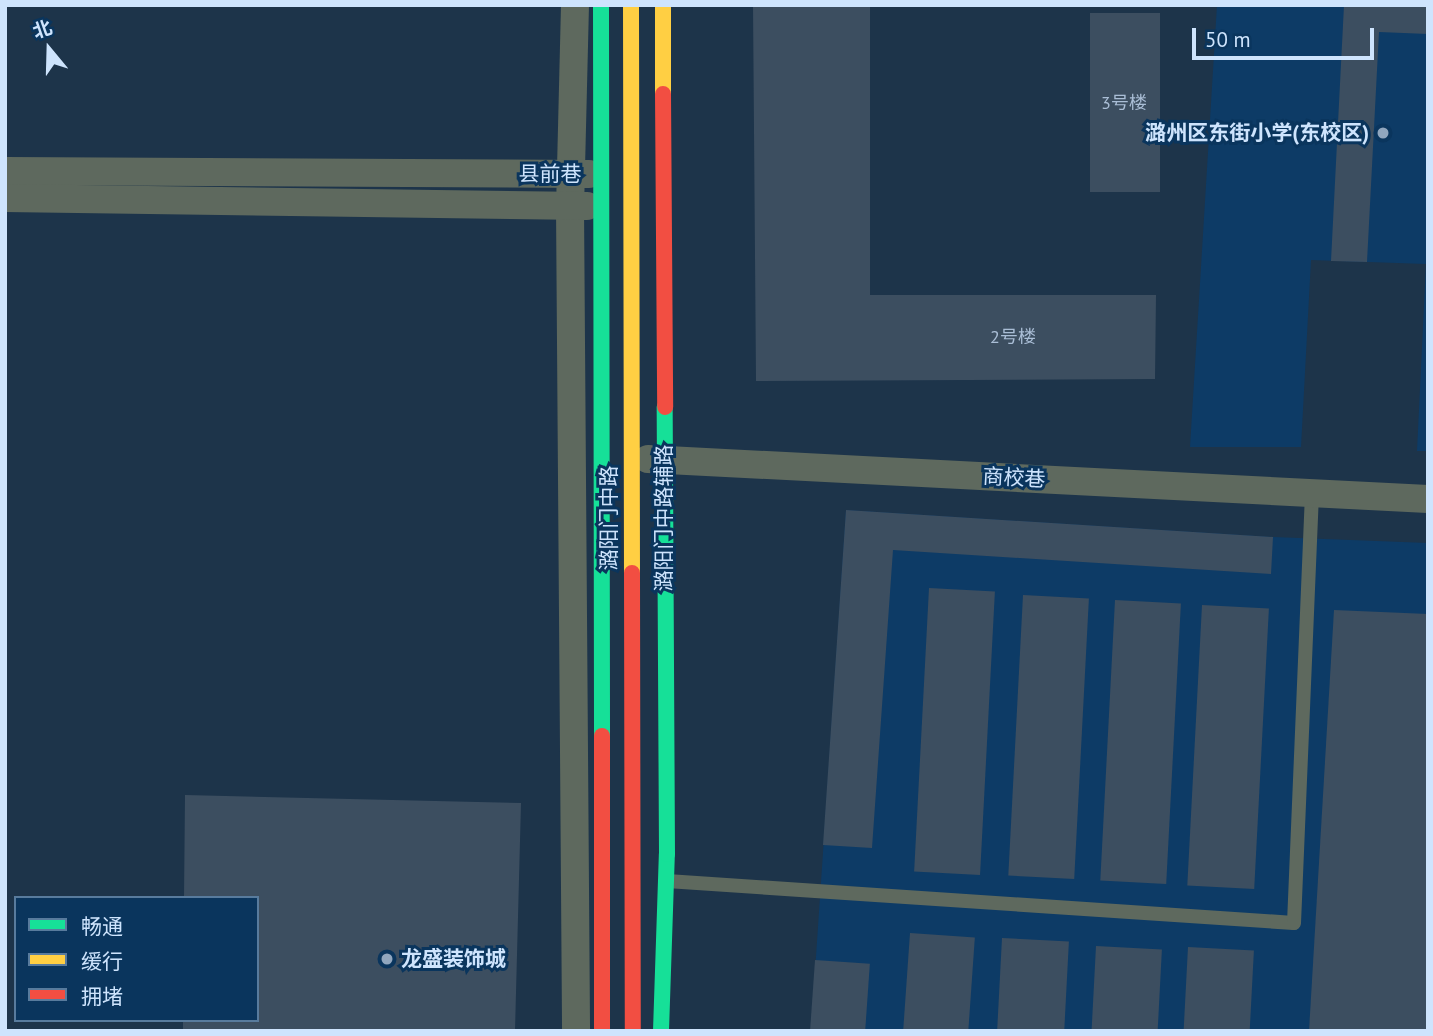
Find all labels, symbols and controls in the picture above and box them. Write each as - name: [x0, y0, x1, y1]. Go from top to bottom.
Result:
- north arrow: [14, 14, 84, 84]
- scale bar: [1195, 14, 1377, 58]
- text: 北: [29, 15, 55, 44]
- text: 50 m: [1205, 26, 1251, 53]
- house number: 3号楼: [1101, 92, 1147, 114]
- place label: 潞州区东街小学(东校区): [1145, 120, 1369, 146]
- marker: 潞州区东街小学(东校区): [1375, 125, 1391, 141]
- street label: 县前巷: [519, 161, 581, 187]
- house number: 2号楼: [990, 326, 1036, 348]
- street label: 潞阳门中路辅路: [651, 445, 677, 591]
- street label: 商校巷: [982, 464, 1046, 492]
- street label: 潞阳门中路: [596, 466, 622, 570]
- legend: [14, 896, 259, 1022]
- text: 畅通: [81, 913, 123, 940]
- place label: 龙盛装饰城: [401, 946, 506, 972]
- text: 缓行: [81, 948, 123, 975]
- marker: 龙盛装饰城: [379, 951, 395, 967]
- text: 拥堵: [81, 983, 123, 1010]

